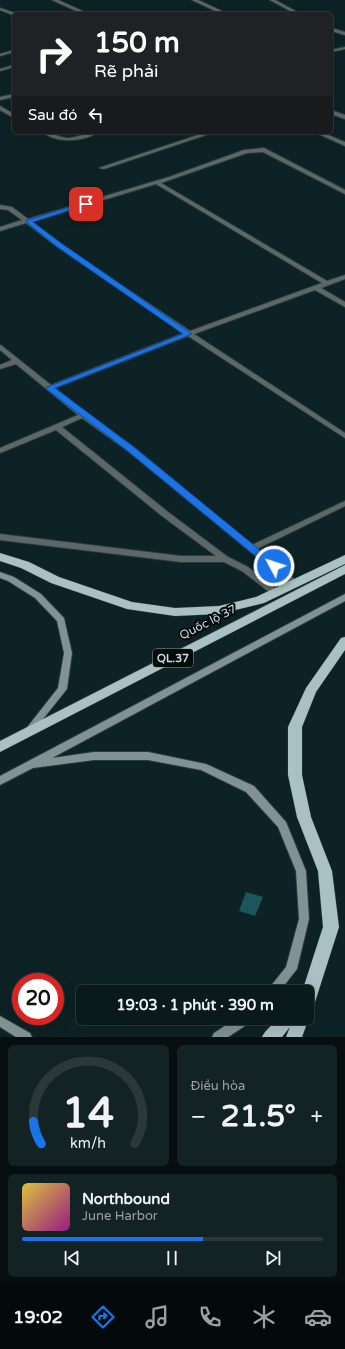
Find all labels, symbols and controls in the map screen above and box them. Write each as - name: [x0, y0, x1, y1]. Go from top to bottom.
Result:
- text: 150 m: [94, 26, 180, 60]
- icon: right: [28, 28, 80, 80]
- text: Rẽ phải: [94, 60, 159, 82]
- icon: left: [85, 104, 107, 126]
- text: Sau đó: [28, 106, 77, 124]
- pin: [69, 187, 103, 221]
- icon: arrive: [75, 193, 97, 215]
- position arrow: [253, 545, 295, 587]
- street label: Quốc lộ 37: [177, 602, 239, 642]
- road number: QL.37: [153, 649, 193, 667]
- speed limit sign: 20: [12, 973, 64, 1025]
- text: 19:03 · 1 phút · 390 m: [116, 996, 274, 1014]
- text: Điều hòa: [191, 1078, 245, 1094]
- text: 14: [62, 1088, 114, 1138]
- text: 21.5°: [221, 1098, 296, 1135]
- text: −: [191, 1104, 206, 1130]
- text: +: [311, 1104, 323, 1130]
- text: km/h: [70, 1134, 106, 1151]
- text: Northbound: [82, 1190, 170, 1208]
- text: June Harbor: [82, 1208, 158, 1224]
- icon: previous: [61, 1247, 83, 1269]
- icon: pause: [161, 1247, 183, 1269]
- icon: next: [262, 1247, 284, 1269]
- icon: directions: [89, 1303, 117, 1331]
- icon: music: [143, 1303, 171, 1331]
- icon: phone: [196, 1303, 224, 1331]
- icon: climate: [250, 1303, 278, 1331]
- icon: car: [304, 1303, 332, 1331]
- text: 19:02: [13, 1306, 63, 1328]

